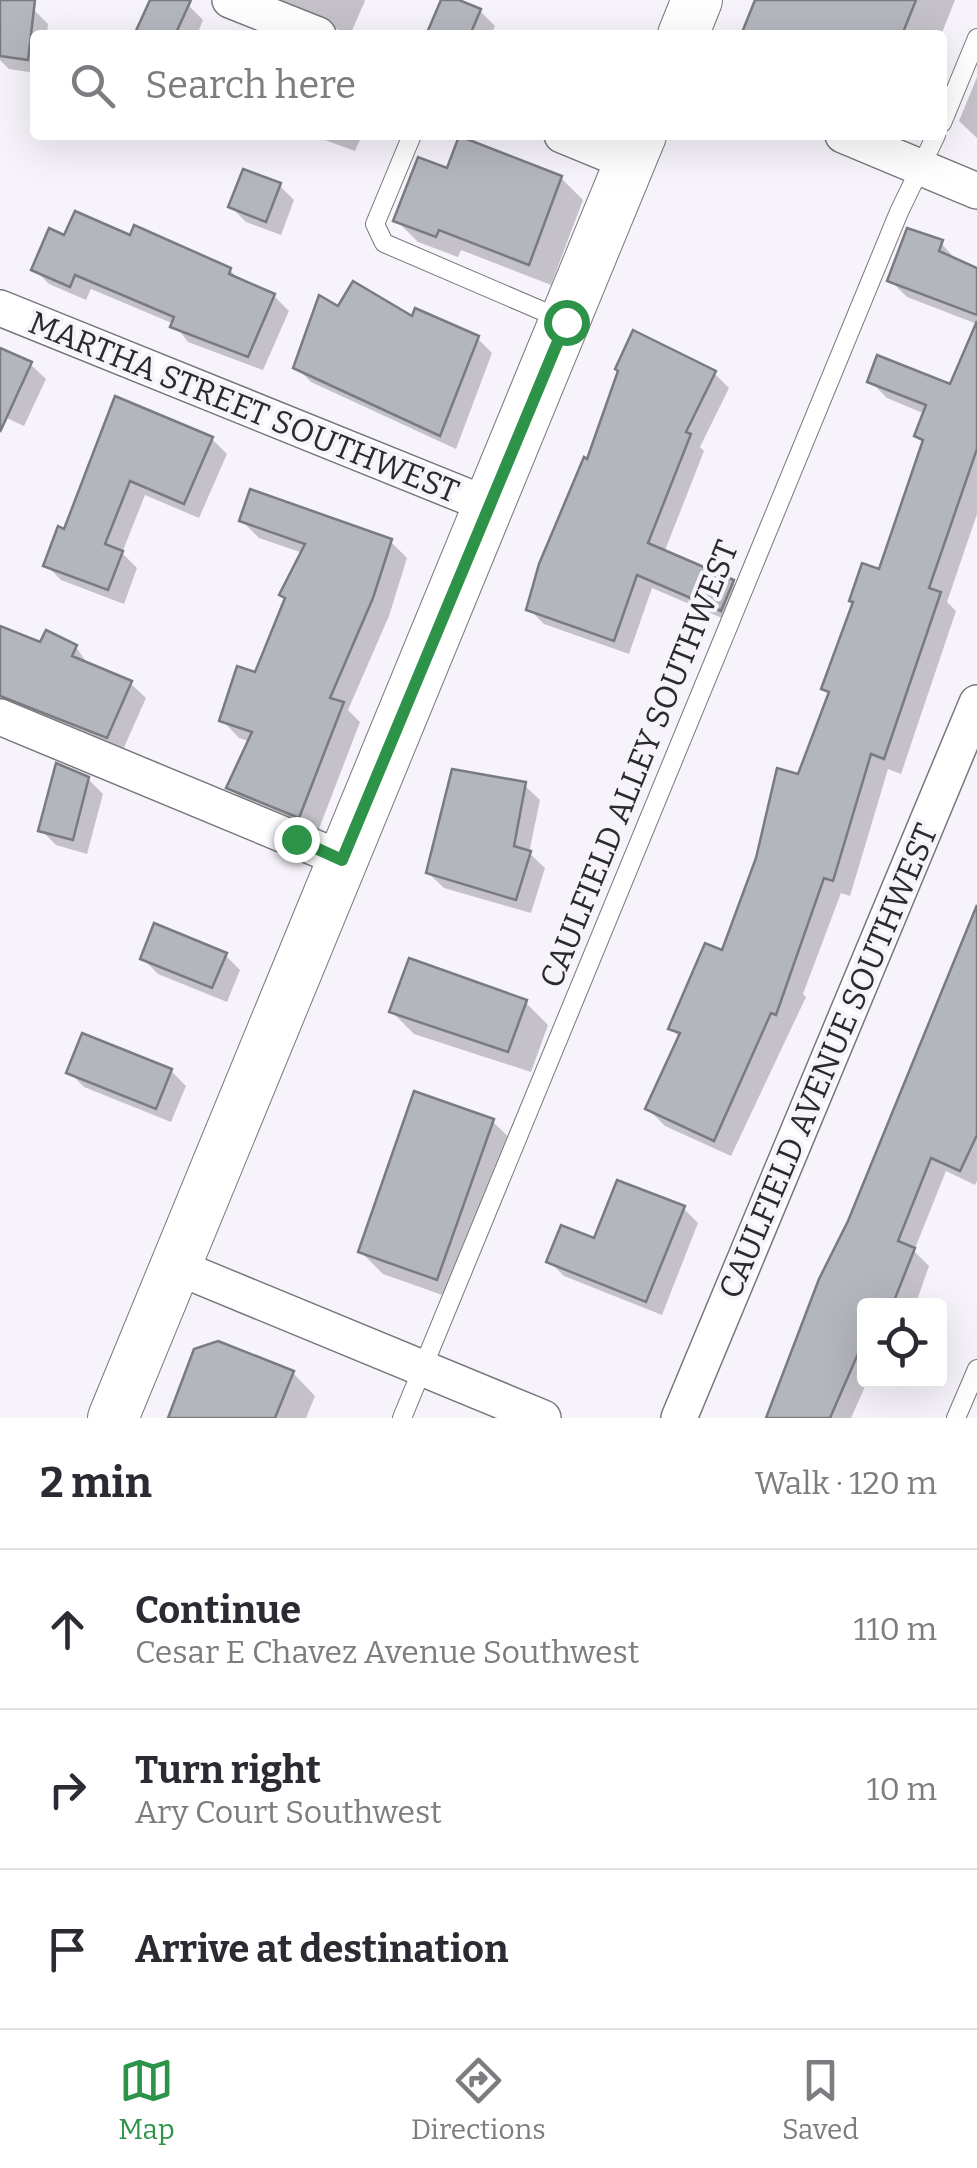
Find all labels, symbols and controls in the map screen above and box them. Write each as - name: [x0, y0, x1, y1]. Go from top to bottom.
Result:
- search box: [30, 30, 947, 140]
- icon: search: [65, 58, 120, 113]
- text: Search here: [145, 62, 356, 108]
- route start: [544, 300, 590, 346]
- street label: MARTHA STREET SOUTHWEST: [24, 303, 464, 511]
- street label: CAULFIELD ALLEY SOUTHWEST: [532, 535, 746, 993]
- route end: [274, 817, 320, 863]
- street label: CAULFIELD AVENUE SOUTHWEST: [711, 818, 945, 1304]
- map controls: [857, 1298, 947, 1388]
- button: locate: [857, 1298, 947, 1388]
- text: 2 min: [40, 1458, 152, 1508]
- text: Walk · 120 m: [755, 1464, 937, 1502]
- text: Continue: [135, 1587, 301, 1633]
- icon: ahead: [40, 1602, 95, 1657]
- text: 110 m: [854, 1610, 937, 1648]
- text: Cesar E Chavez Avenue Southwest: [135, 1633, 639, 1671]
- text: Turn right: [135, 1747, 321, 1793]
- icon: right: [40, 1762, 95, 1817]
- text: 10 m: [867, 1770, 937, 1808]
- text: Ary Court Southwest: [135, 1793, 442, 1831]
- icon: arrive: [40, 1922, 95, 1977]
- text: Arrive at destination: [135, 1926, 508, 1972]
- tab: Map: [118, 2053, 175, 2146]
- tab: Directions: [411, 2053, 546, 2146]
- tab: Saved: [782, 2053, 859, 2146]

